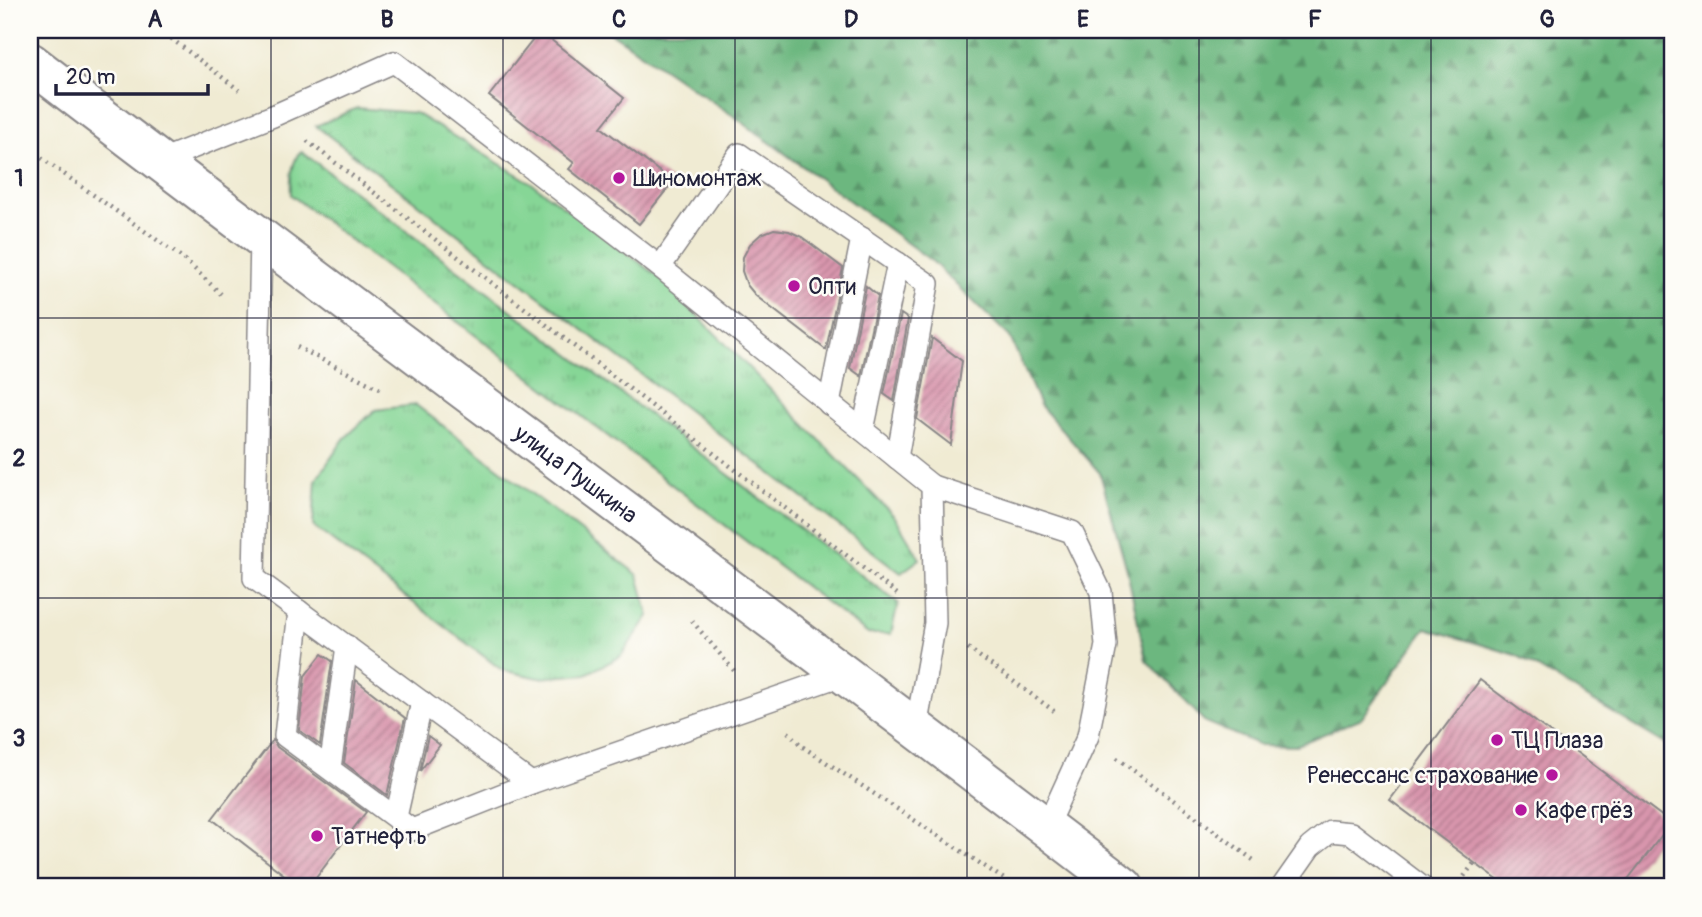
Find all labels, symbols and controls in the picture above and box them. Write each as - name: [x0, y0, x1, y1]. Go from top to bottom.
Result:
- text: A: [148, 5, 163, 34]
- text: B: [380, 5, 394, 34]
- text: C: [612, 5, 626, 34]
- text: D: [844, 5, 858, 34]
- text: E: [1077, 5, 1089, 34]
- text: F: [1308, 5, 1322, 34]
- text: G: [1539, 5, 1555, 34]
- scale bar: [56, 52, 208, 96]
- text: 20 m: [66, 64, 115, 91]
- text: 1: [15, 164, 24, 193]
- place label: Шиномонтаж: [633, 164, 762, 193]
- marker: Шиномонтаж: [611, 170, 627, 186]
- place label: Опти: [808, 272, 856, 301]
- marker: Опти: [786, 278, 802, 294]
- street label: улица Пушкина: [508, 418, 643, 530]
- text: 2: [13, 444, 26, 473]
- text: 3: [13, 724, 25, 753]
- place label: ТЦ Плаза: [1511, 726, 1603, 755]
- marker: ТЦ Плаза: [1489, 732, 1505, 748]
- place label: Ренессанс страхование: [1307, 761, 1539, 790]
- marker: Ренессанс страхование: [1544, 767, 1560, 783]
- place label: Кафе грёз: [1535, 796, 1634, 825]
- marker: Кафе грёз: [1513, 802, 1529, 818]
- place label: Татнефть: [331, 822, 427, 851]
- marker: Татнефть: [309, 828, 325, 844]

